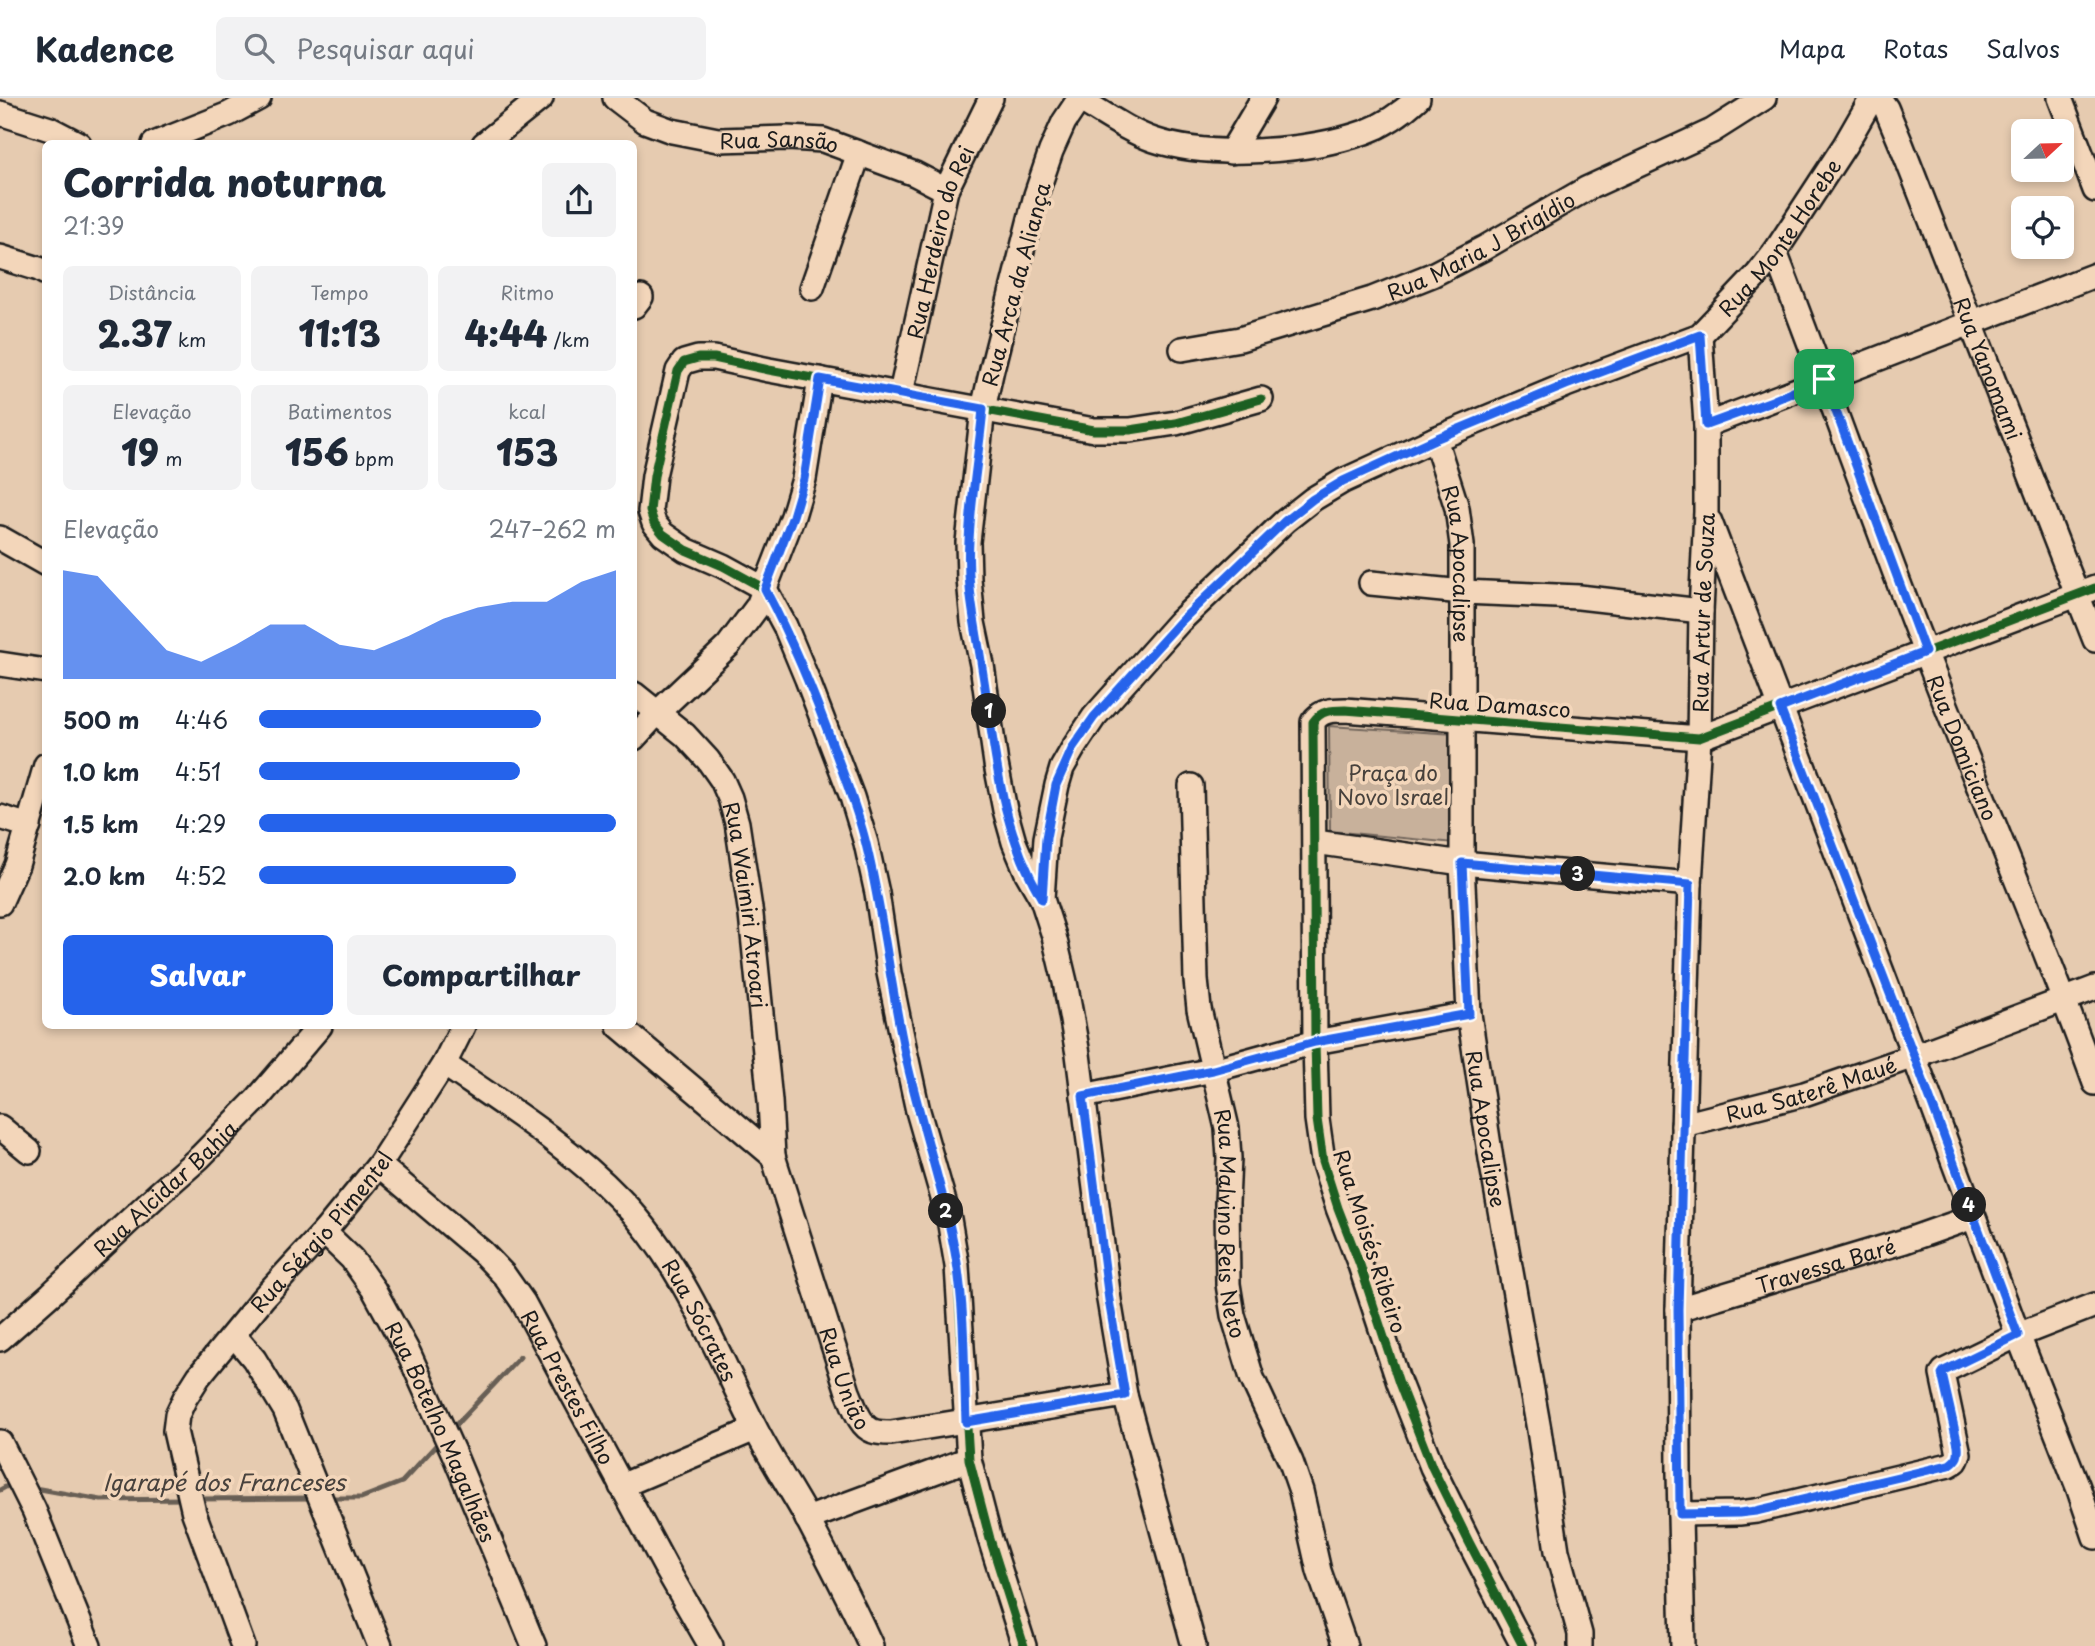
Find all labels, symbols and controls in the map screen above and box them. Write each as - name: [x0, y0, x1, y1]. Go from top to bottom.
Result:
- search box: [216, 17, 706, 80]
- text: Kadence: [35, 23, 174, 73]
- icon: search: [240, 29, 278, 67]
- text: Pesquisar aqui: [296, 29, 475, 68]
- text: Mapa: [1779, 30, 1845, 66]
- text: Rotas: [1883, 30, 1948, 66]
- text: Salvos: [1986, 30, 2060, 66]
- north arrow: [2011, 119, 2074, 182]
- map controls: [2011, 119, 2074, 259]
- street label: Rua Sansão: [719, 122, 844, 161]
- street label: Rua Herdeiro do Rei: [898, 140, 981, 342]
- street label: Rua Monte Horebe: [1710, 152, 1848, 323]
- text: Corrida noturna: [63, 153, 386, 210]
- button: share: [542, 163, 616, 237]
- street label: Rua Arca da Aliança: [972, 178, 1058, 390]
- street label: Rua Maria J Brigídio: [1382, 183, 1581, 308]
- button: locate: [2011, 196, 2074, 259]
- text: 21:39: [63, 208, 124, 243]
- text: Distância: [108, 278, 196, 306]
- text: Tempo: [310, 278, 369, 306]
- text: Ritmo: [500, 278, 554, 306]
- street label: Rua Yanomami: [1946, 292, 2031, 444]
- text: 2.37: [97, 306, 172, 359]
- text: 11:13: [298, 306, 381, 359]
- text: 4:44: [465, 306, 547, 359]
- text: km: [172, 325, 206, 353]
- text: /km: [547, 325, 590, 353]
- pin: [1794, 349, 1854, 409]
- icon: arrive: [1805, 360, 1843, 398]
- text: Elevação: [112, 397, 192, 425]
- text: Batimentos: [287, 397, 392, 425]
- text: kcal: [508, 397, 546, 425]
- text: 19: [121, 425, 159, 478]
- text: 156: [285, 425, 349, 478]
- text: 153: [496, 425, 558, 478]
- text: m: [159, 444, 183, 472]
- text: bpm: [349, 444, 394, 472]
- street label: Rua Apocalipse: [1435, 481, 1478, 643]
- text: Elevação: [63, 511, 159, 546]
- text: 247–262 m: [489, 511, 616, 546]
- street label: Rua Artur de Souza: [1683, 512, 1722, 713]
- street label: Rua Domiciano: [1919, 670, 2007, 825]
- street label: Rua Damasco: [1428, 683, 1572, 725]
- pin: 1: [972, 694, 1006, 728]
- text: 1: [984, 696, 993, 724]
- text: 500 m: [63, 702, 140, 737]
- text: 4:46: [175, 702, 228, 737]
- text: 1.0 km: [63, 754, 140, 789]
- text: 4:51: [175, 754, 221, 789]
- park label: Praça do Novo Israel: [1337, 756, 1449, 812]
- street label: Rua Waimiri Atroari: [716, 798, 776, 1010]
- text: 1.5 km: [63, 806, 139, 841]
- text: 4:29: [175, 806, 226, 841]
- pin: 3: [1560, 856, 1596, 892]
- text: 2.0 km: [63, 858, 145, 893]
- text: 4:52: [175, 858, 227, 893]
- text: 3: [1571, 859, 1584, 887]
- button: Salvar: [63, 935, 333, 1015]
- button: Compartilhar: [347, 935, 616, 1015]
- street label: Rua Saterê Maué: [1722, 1047, 1901, 1129]
- street label: Rua Apocalipse: [1459, 1048, 1515, 1210]
- street label: Rua Malvino Reis Neto: [1207, 1105, 1255, 1342]
- street label: Rua Alcidar Bahia: [85, 1112, 245, 1263]
- street label: Rua Sérgio Pimentel: [242, 1145, 400, 1319]
- street label: Rua Moisés Ribeiro: [1326, 1145, 1416, 1337]
- pin: 4: [1952, 1188, 1986, 1222]
- text: 4: [1962, 1190, 1975, 1218]
- pin: 2: [928, 1194, 964, 1228]
- text: 2: [939, 1196, 952, 1224]
- street label: Travessa Baré: [1752, 1229, 1899, 1301]
- street label: Rua Sócrates: [655, 1252, 746, 1386]
- street label: Rua Prestes Filho: [514, 1304, 623, 1470]
- street label: Rua Botelho Magalhães: [378, 1315, 505, 1547]
- street label: Rua União: [812, 1323, 878, 1436]
- water label: Igarapé dos Franceses: [103, 1464, 348, 1499]

